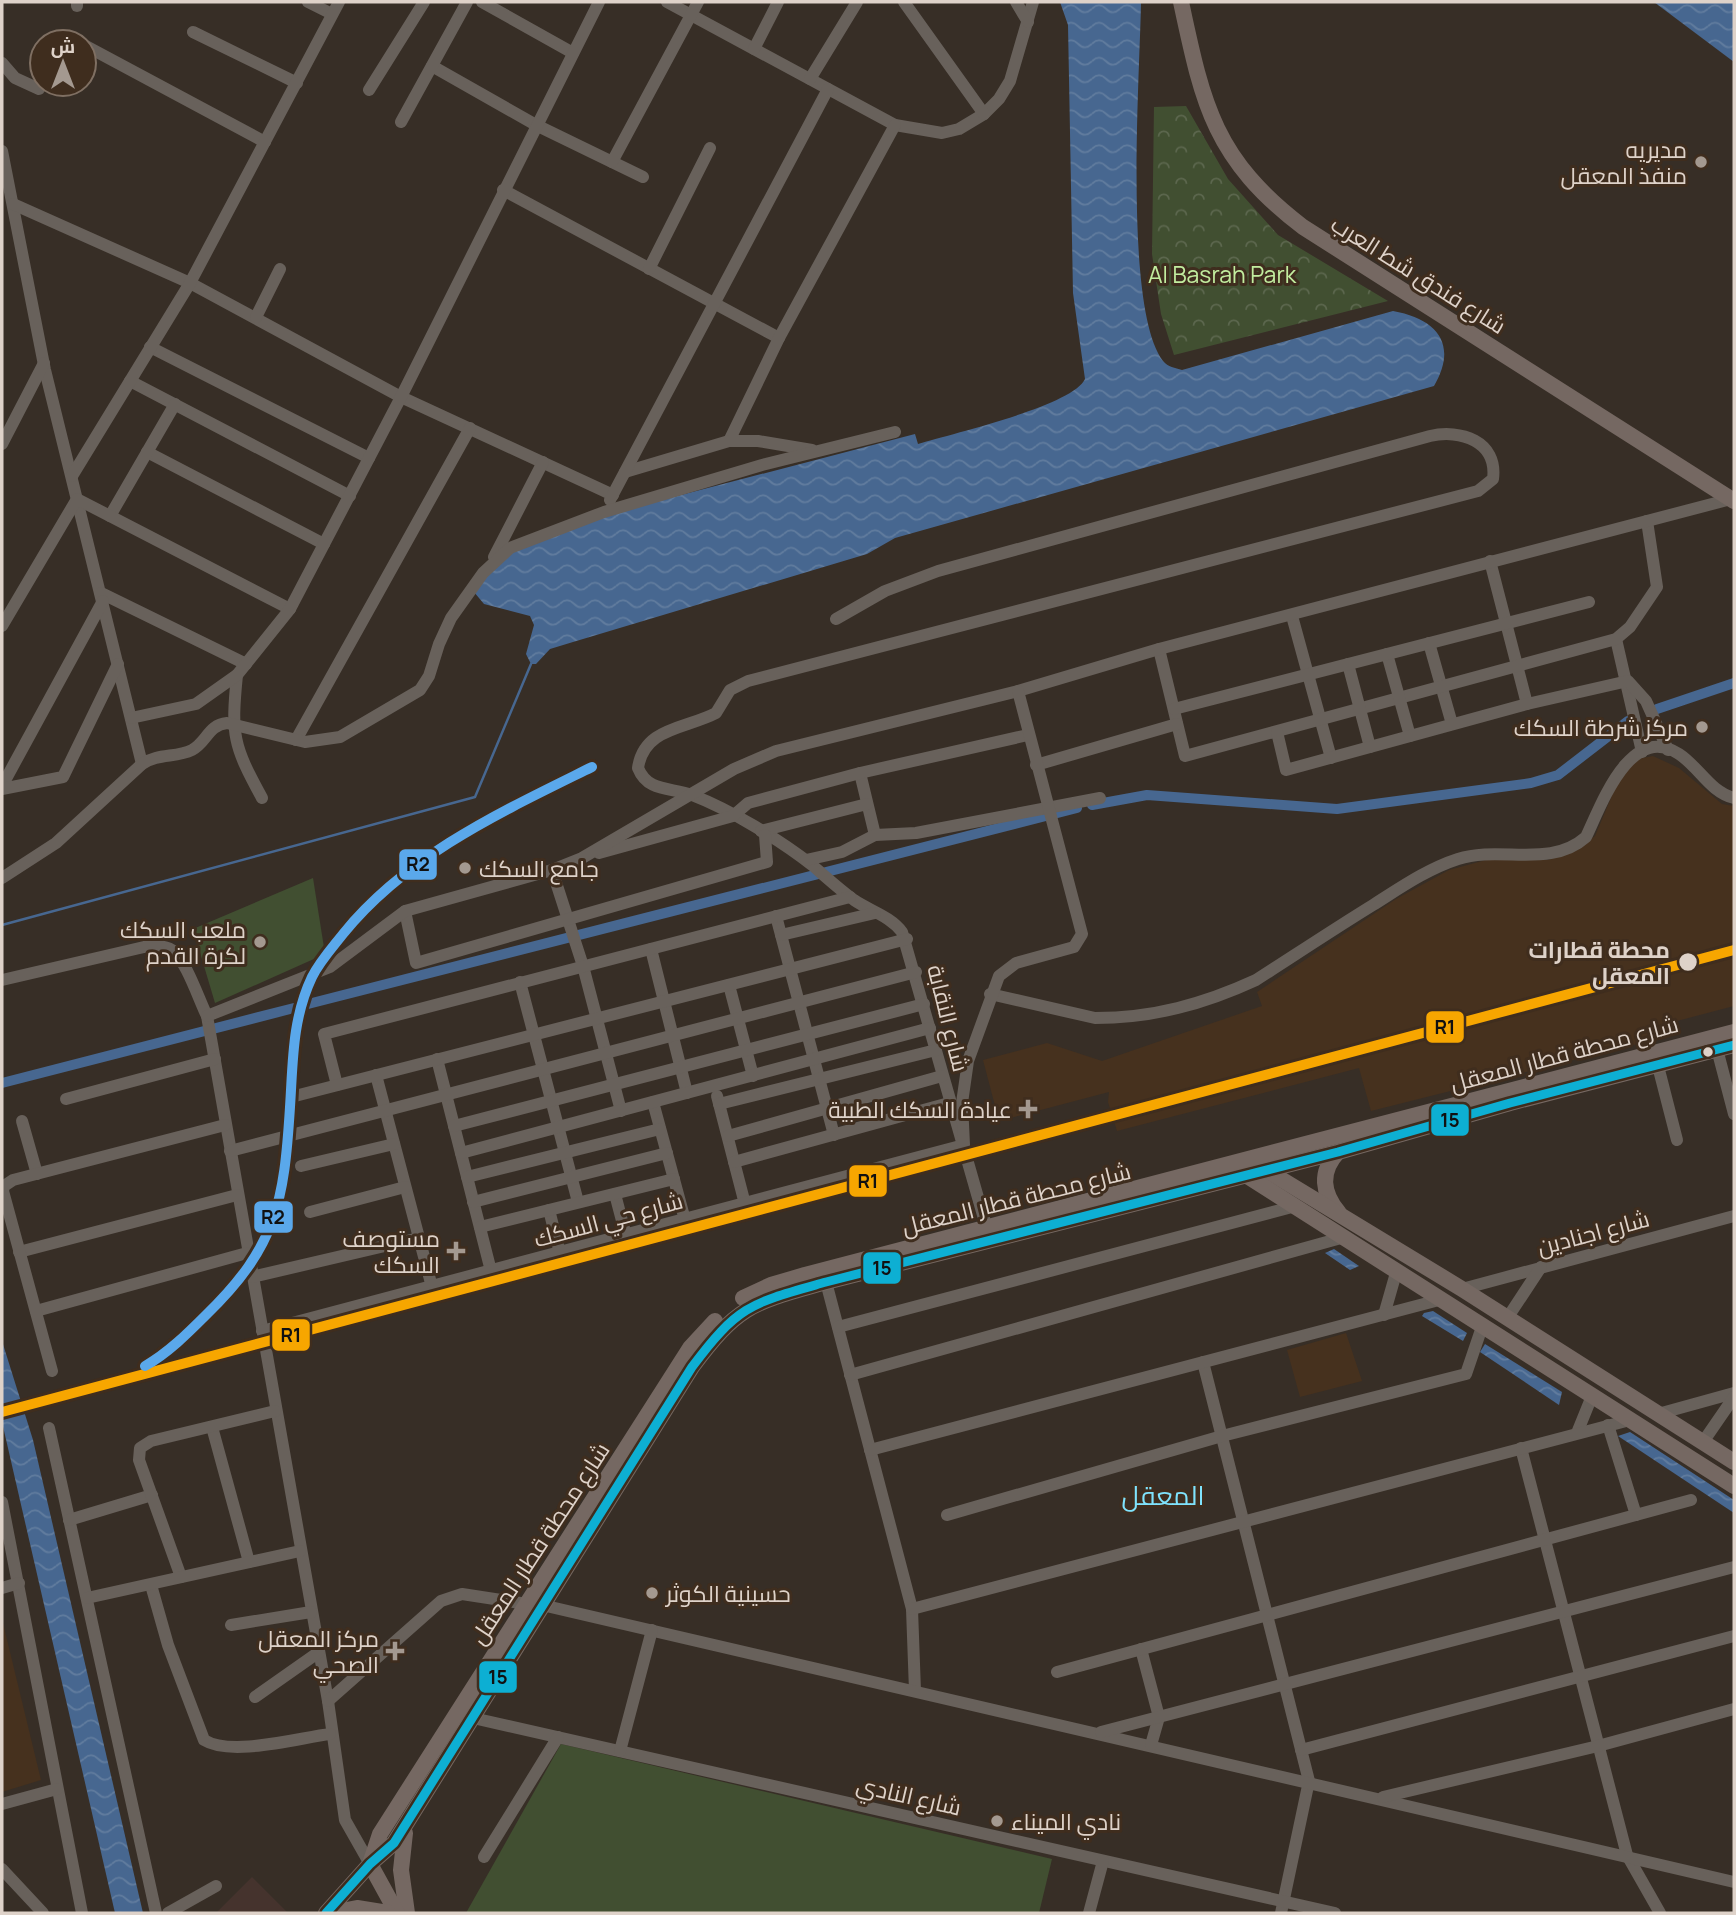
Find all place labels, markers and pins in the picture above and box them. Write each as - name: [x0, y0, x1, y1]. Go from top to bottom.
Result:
- place label: مديريه منفذ المعقل: [1560, 133, 1687, 191]
- marker: مديريه منفذ المعقل: [1693, 154, 1709, 170]
- place label: مركز شرطة السكك: [1514, 711, 1688, 743]
- marker: مركز شرطة السكك: [1694, 719, 1710, 735]
- place label: جامع السكك: [479, 852, 599, 885]
- marker: جامع السكك: [457, 860, 473, 876]
- place label: ملعب السكك لكرة القدم: [120, 913, 246, 972]
- place label: محطة قطارات المعقل: [1529, 933, 1670, 991]
- marker: ملعب السكك لكرة القدم: [252, 934, 268, 950]
- marker: محطة قطارات المعقل: [1677, 951, 1699, 973]
- unlabelled marker: [1701, 1045, 1715, 1059]
- place label: عيادة السكك الطبية: [828, 1093, 1012, 1125]
- marker: عيادة السكك الطبية: [1018, 1099, 1038, 1119]
- place label: مستوصف السكك: [342, 1222, 440, 1280]
- marker: مستوصف السكك: [446, 1241, 466, 1261]
- place label: حسينية الكوثر: [664, 1577, 791, 1609]
- marker: حسينية الكوثر: [644, 1585, 660, 1601]
- place label: مركز المعقل الصحي: [258, 1622, 379, 1683]
- marker: مركز المعقل الصحي: [385, 1641, 405, 1661]
- place label: نادي الميناء: [1011, 1805, 1121, 1840]
- marker: نادي الميناء: [989, 1813, 1005, 1829]

